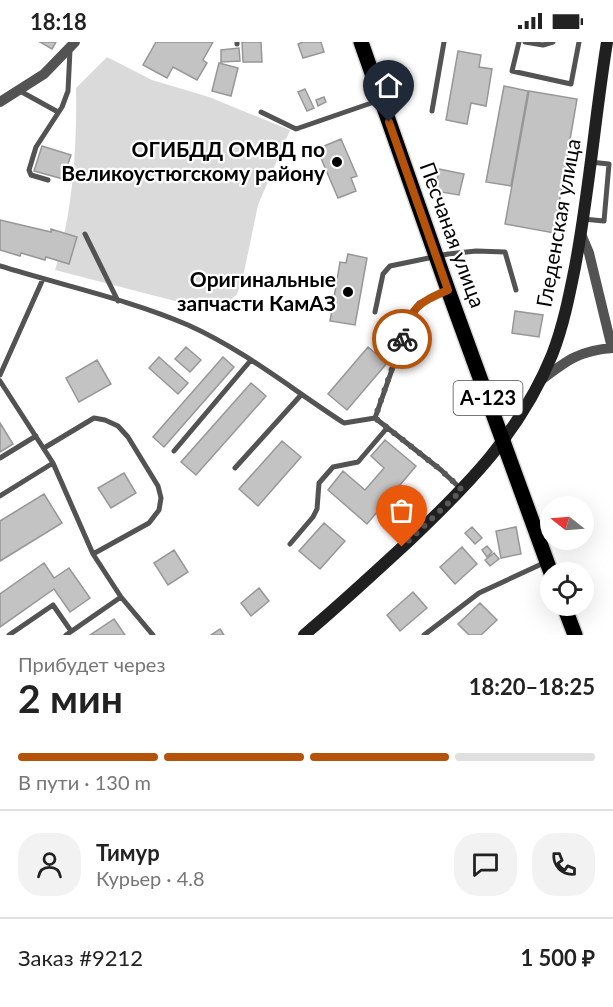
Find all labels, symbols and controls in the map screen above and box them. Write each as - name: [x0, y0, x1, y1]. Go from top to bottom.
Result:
- text: 18:18: [30, 8, 87, 35]
- pin: [363, 60, 414, 122]
- icon: home: [372, 69, 405, 102]
- place label: ОГИБДД ОМВД по Великоустюгскому району: [61, 136, 326, 185]
- street label: Гледенская улица: [530, 137, 585, 309]
- marker: ОГИБДД ОМВД по Великоустюгскому району: [330, 155, 344, 169]
- street label: Песчаная улица: [416, 158, 491, 311]
- place label: Оригинальные запчасти КамАЗ: [177, 266, 336, 315]
- marker: Оригинальные запчасти КамАЗ: [341, 285, 355, 299]
- courier: [372, 309, 432, 369]
- icon: bike: [386, 323, 419, 356]
- road number: А-123: [454, 381, 522, 415]
- pin: [376, 485, 427, 547]
- icon: bag: [385, 494, 418, 527]
- north arrow: [540, 496, 594, 550]
- map controls: [540, 496, 594, 616]
- button: locate: [540, 562, 594, 616]
- text: Прибудет через: [18, 652, 165, 676]
- text: 18:20–18:25: [469, 673, 595, 700]
- text: 2 мин: [18, 675, 123, 721]
- text: В пути · 130 m: [18, 770, 151, 794]
- button: person: [18, 833, 81, 896]
- button: chat: [454, 833, 517, 896]
- button: phone: [532, 833, 595, 896]
- text: Тимур: [96, 839, 160, 866]
- text: Курьер · 4.8: [96, 866, 205, 890]
- text: Заказ #9212: [18, 944, 143, 971]
- text: 1 500 ₽: [520, 944, 595, 971]

